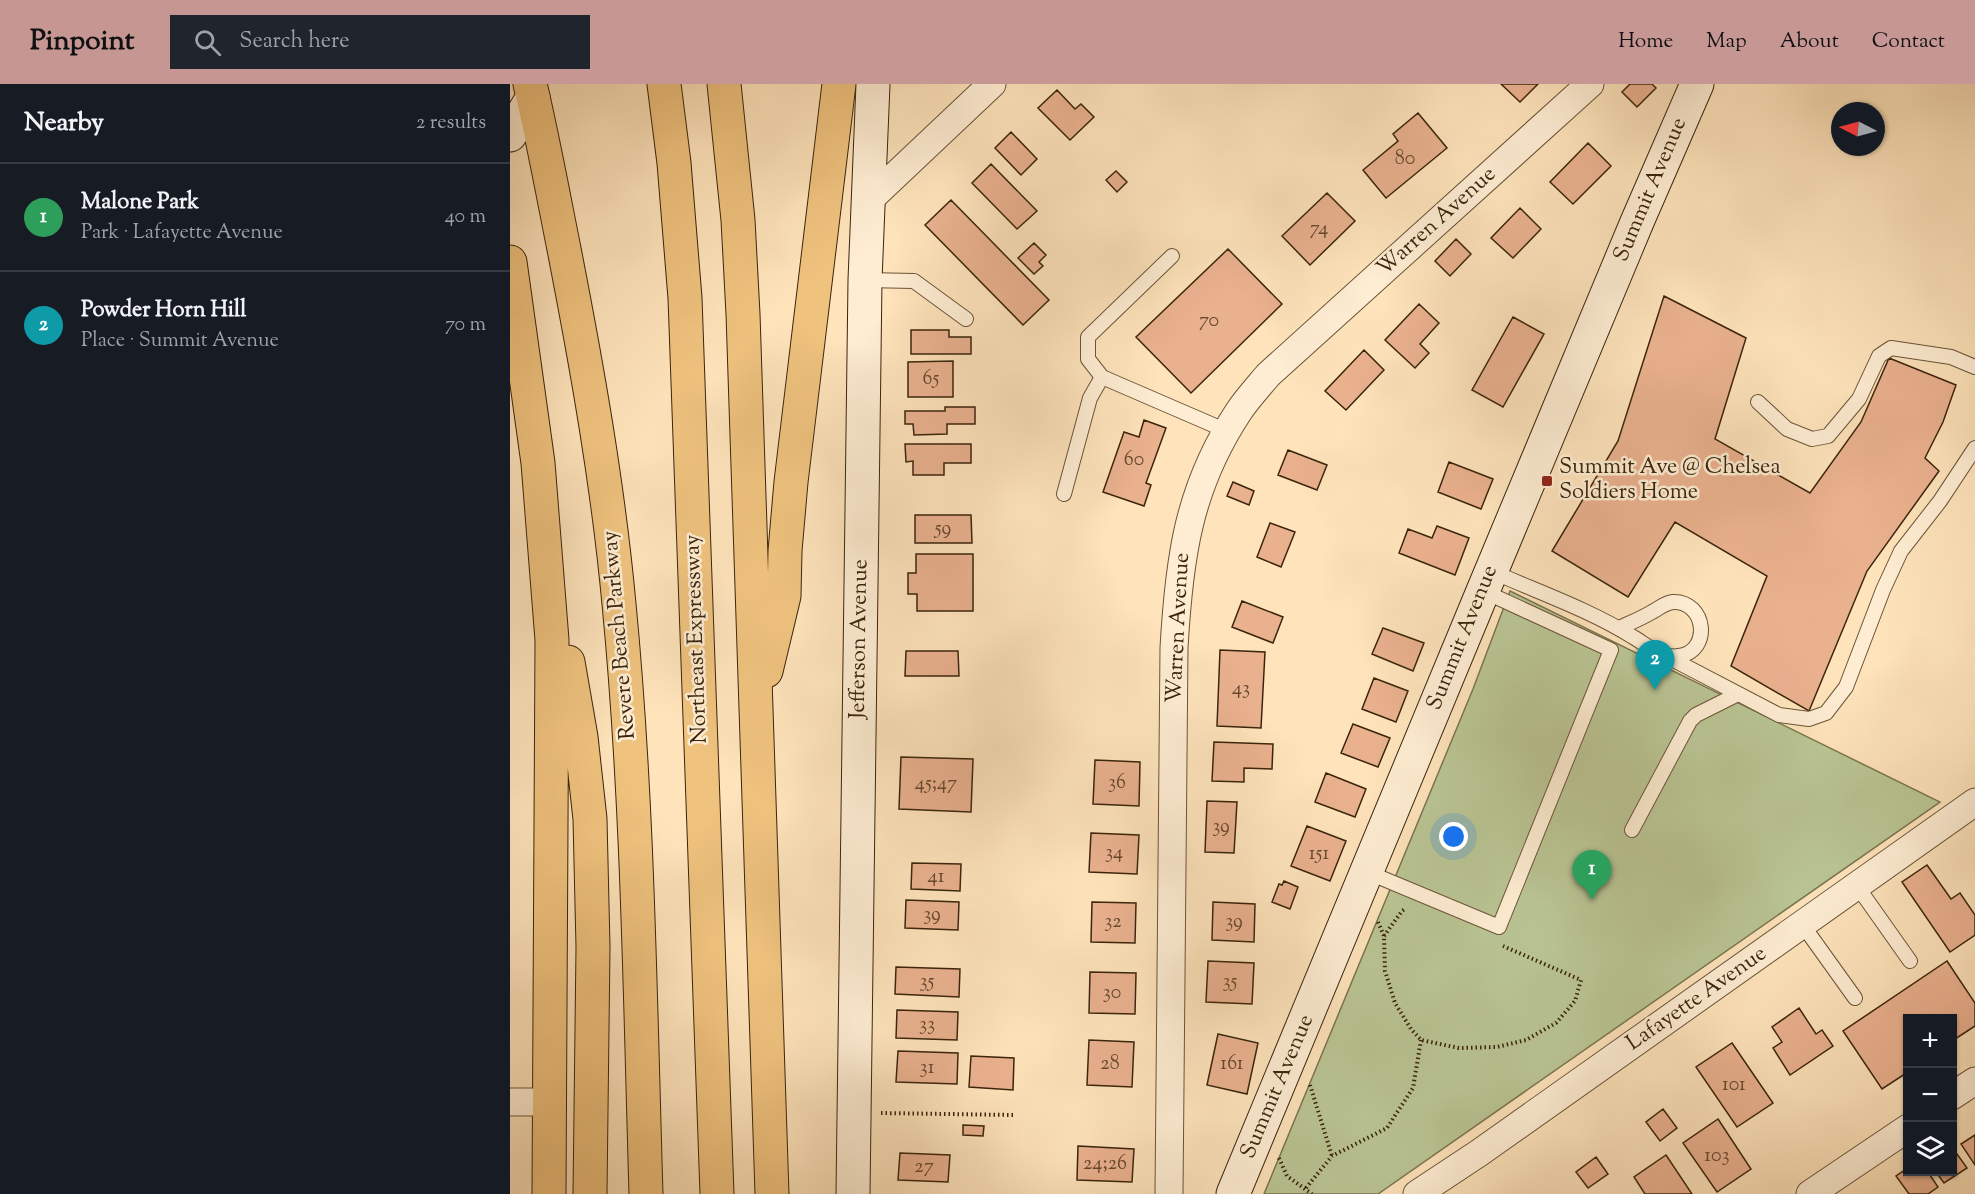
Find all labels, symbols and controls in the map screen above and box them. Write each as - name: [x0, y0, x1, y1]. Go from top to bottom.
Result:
- search box: [170, 15, 590, 69]
- text: Pinpoint: [30, 22, 134, 62]
- icon: search: [191, 26, 224, 59]
- text: Search here: [239, 26, 350, 58]
- text: Home: [1618, 27, 1673, 57]
- text: Map: [1706, 27, 1747, 57]
- text: About: [1780, 27, 1839, 57]
- text: Contact: [1872, 27, 1945, 57]
- north arrow: [1831, 102, 1885, 156]
- text: Nearby: [24, 105, 104, 142]
- text: 2 results: [416, 109, 486, 138]
- street label: Summit Avenue: [1606, 113, 1696, 267]
- house number: 80: [1395, 145, 1415, 174]
- street label: Warren Avenue: [1370, 160, 1504, 284]
- text: Malone Park: [81, 187, 199, 219]
- text: 1: [40, 203, 47, 232]
- text: 40 m: [445, 203, 486, 232]
- house number: 74: [1310, 215, 1328, 244]
- text: Park · Lafayette Avenue: [81, 219, 283, 248]
- text: Powder Horn Hill: [81, 295, 246, 327]
- house number: 70: [1199, 307, 1219, 336]
- text: 2: [39, 311, 48, 340]
- text: 70 m: [445, 311, 486, 340]
- text: Place · Summit Avenue: [81, 327, 279, 356]
- house number: 65: [923, 365, 940, 394]
- house number: 60: [1124, 446, 1144, 475]
- place label: Summit Ave @ Chelsea Soldiers Home: [1559, 452, 1781, 509]
- marker: Summit Ave @ Chelsea Soldiers Home: [1540, 474, 1554, 488]
- house number: 59: [934, 515, 951, 544]
- street label: Revere Beach Parkway: [595, 529, 645, 741]
- street label: Northeast Expressway: [677, 534, 717, 744]
- street label: Warren Avenue: [1159, 552, 1199, 704]
- street label: Jefferson Avenue: [843, 559, 877, 720]
- street label: Summit Avenue: [1419, 561, 1507, 715]
- pin: 2: [1636, 640, 1674, 690]
- house number: 43: [1232, 675, 1250, 704]
- house number: 36: [1108, 769, 1126, 798]
- house number: 45;47: [915, 770, 957, 799]
- house number: 39: [1212, 813, 1230, 842]
- your location: [1439, 822, 1468, 851]
- house number: 34: [1105, 839, 1123, 868]
- house number: 151: [1309, 840, 1329, 869]
- pin: 1: [1572, 850, 1612, 900]
- house number: 41: [928, 863, 945, 892]
- house number: 39: [923, 901, 941, 930]
- house number: 32: [1104, 908, 1122, 937]
- house number: 39: [1225, 908, 1243, 937]
- street label: Lafayette Avenue: [1620, 939, 1774, 1059]
- house number: 35: [920, 968, 935, 997]
- house number: 35: [1223, 968, 1238, 997]
- house number: 30: [1103, 979, 1121, 1008]
- street label: Summit Avenue: [1233, 1010, 1323, 1164]
- house number: 33: [919, 1011, 935, 1040]
- map controls: [1903, 1014, 1957, 1176]
- button: +: [1903, 1014, 1957, 1068]
- house number: 28: [1100, 1050, 1120, 1079]
- house number: 161: [1220, 1050, 1244, 1079]
- house number: 31: [920, 1054, 935, 1083]
- button: −: [1903, 1068, 1957, 1122]
- house number: 101: [1722, 1071, 1746, 1100]
- button: layers: [1903, 1122, 1957, 1176]
- house number: 103: [1704, 1142, 1730, 1171]
- house number: 24;26: [1083, 1150, 1127, 1179]
- house number: 27: [914, 1153, 934, 1182]

